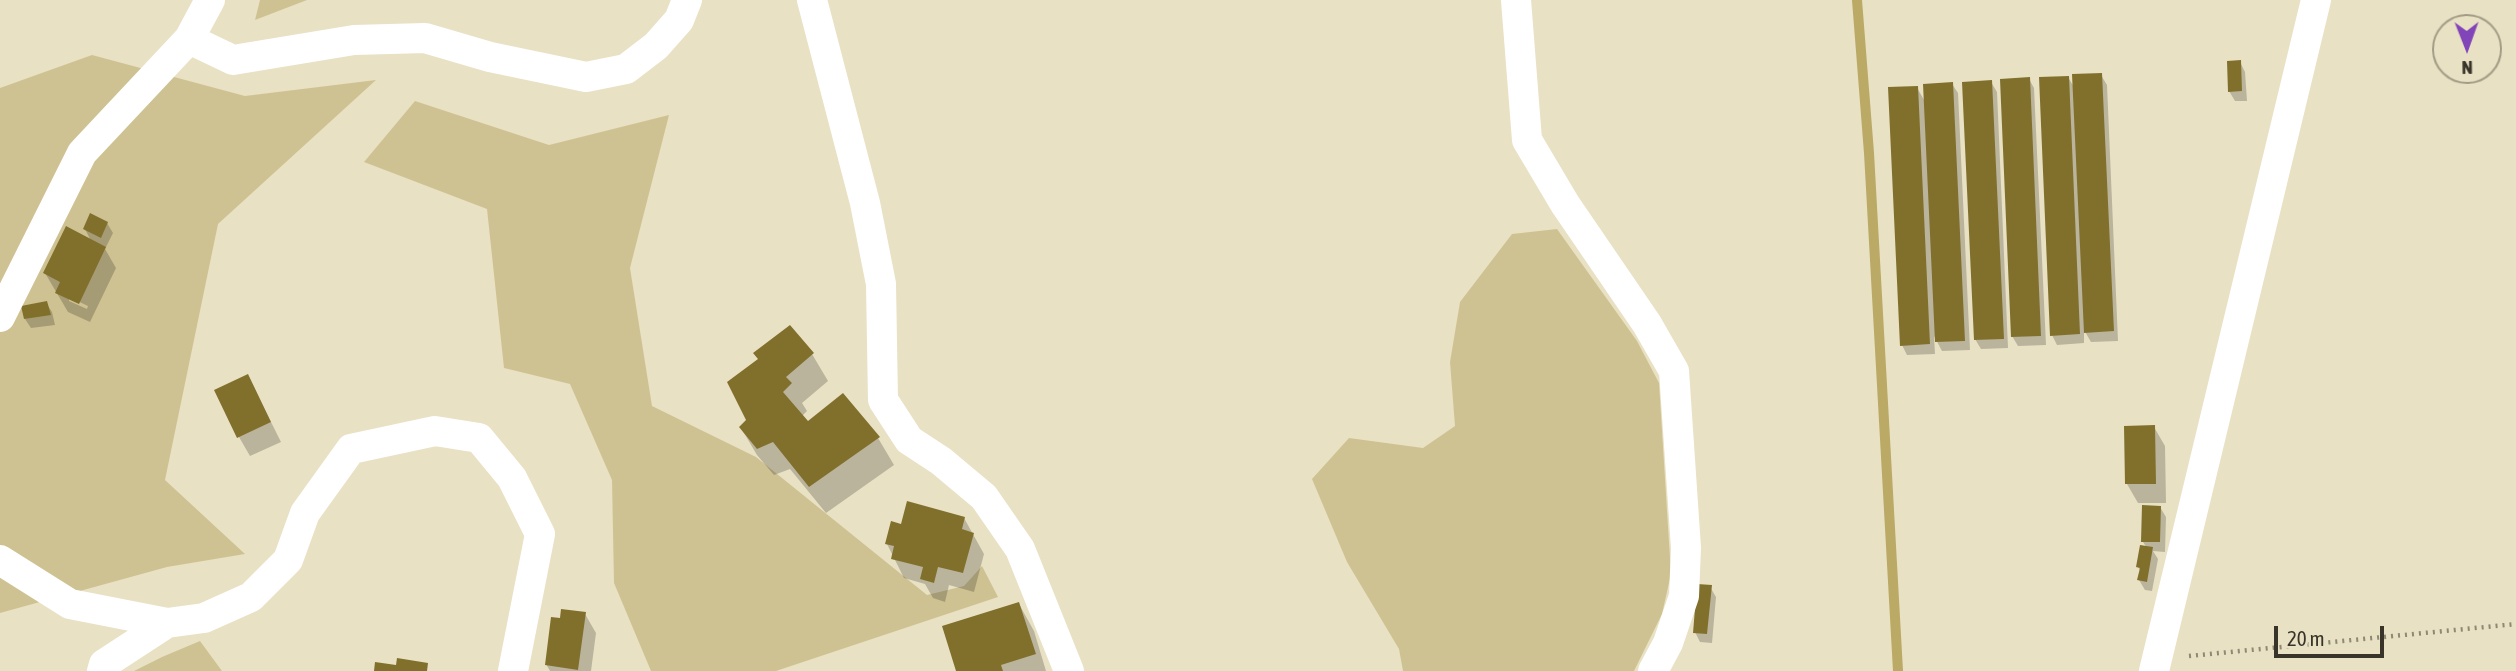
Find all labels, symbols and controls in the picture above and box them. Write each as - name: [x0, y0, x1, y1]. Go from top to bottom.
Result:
- north arrow: [2432, 14, 2502, 84]
- text: N: [2462, 57, 2473, 79]
- scale bar: [2278, 612, 2388, 656]
- text: 20 m: [2287, 626, 2325, 650]

